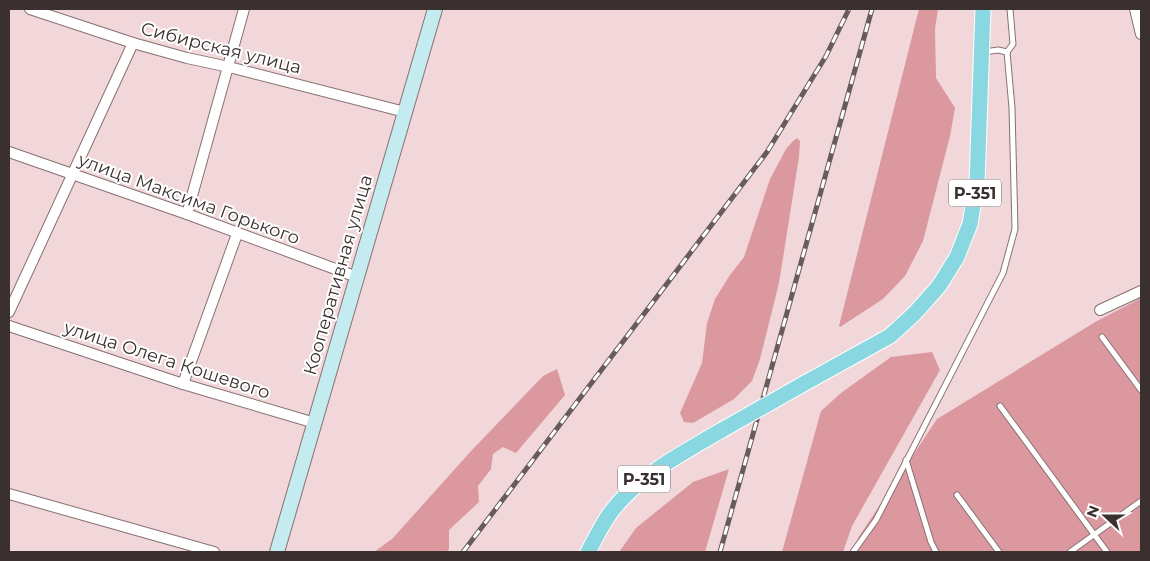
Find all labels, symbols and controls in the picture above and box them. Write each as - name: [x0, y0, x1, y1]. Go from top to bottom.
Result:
- street label: Сибирская улица: [138, 17, 304, 79]
- street label: улица Максима Горького: [74, 148, 303, 249]
- street label: Кооперативная улица: [299, 172, 377, 378]
- road number: Р-351: [949, 180, 1001, 207]
- street label: улица Олега Кошевого: [60, 316, 273, 404]
- road number: Р-351: [618, 466, 670, 492]
- north arrow: [1080, 491, 1130, 541]
- text: N: [1082, 503, 1103, 520]

